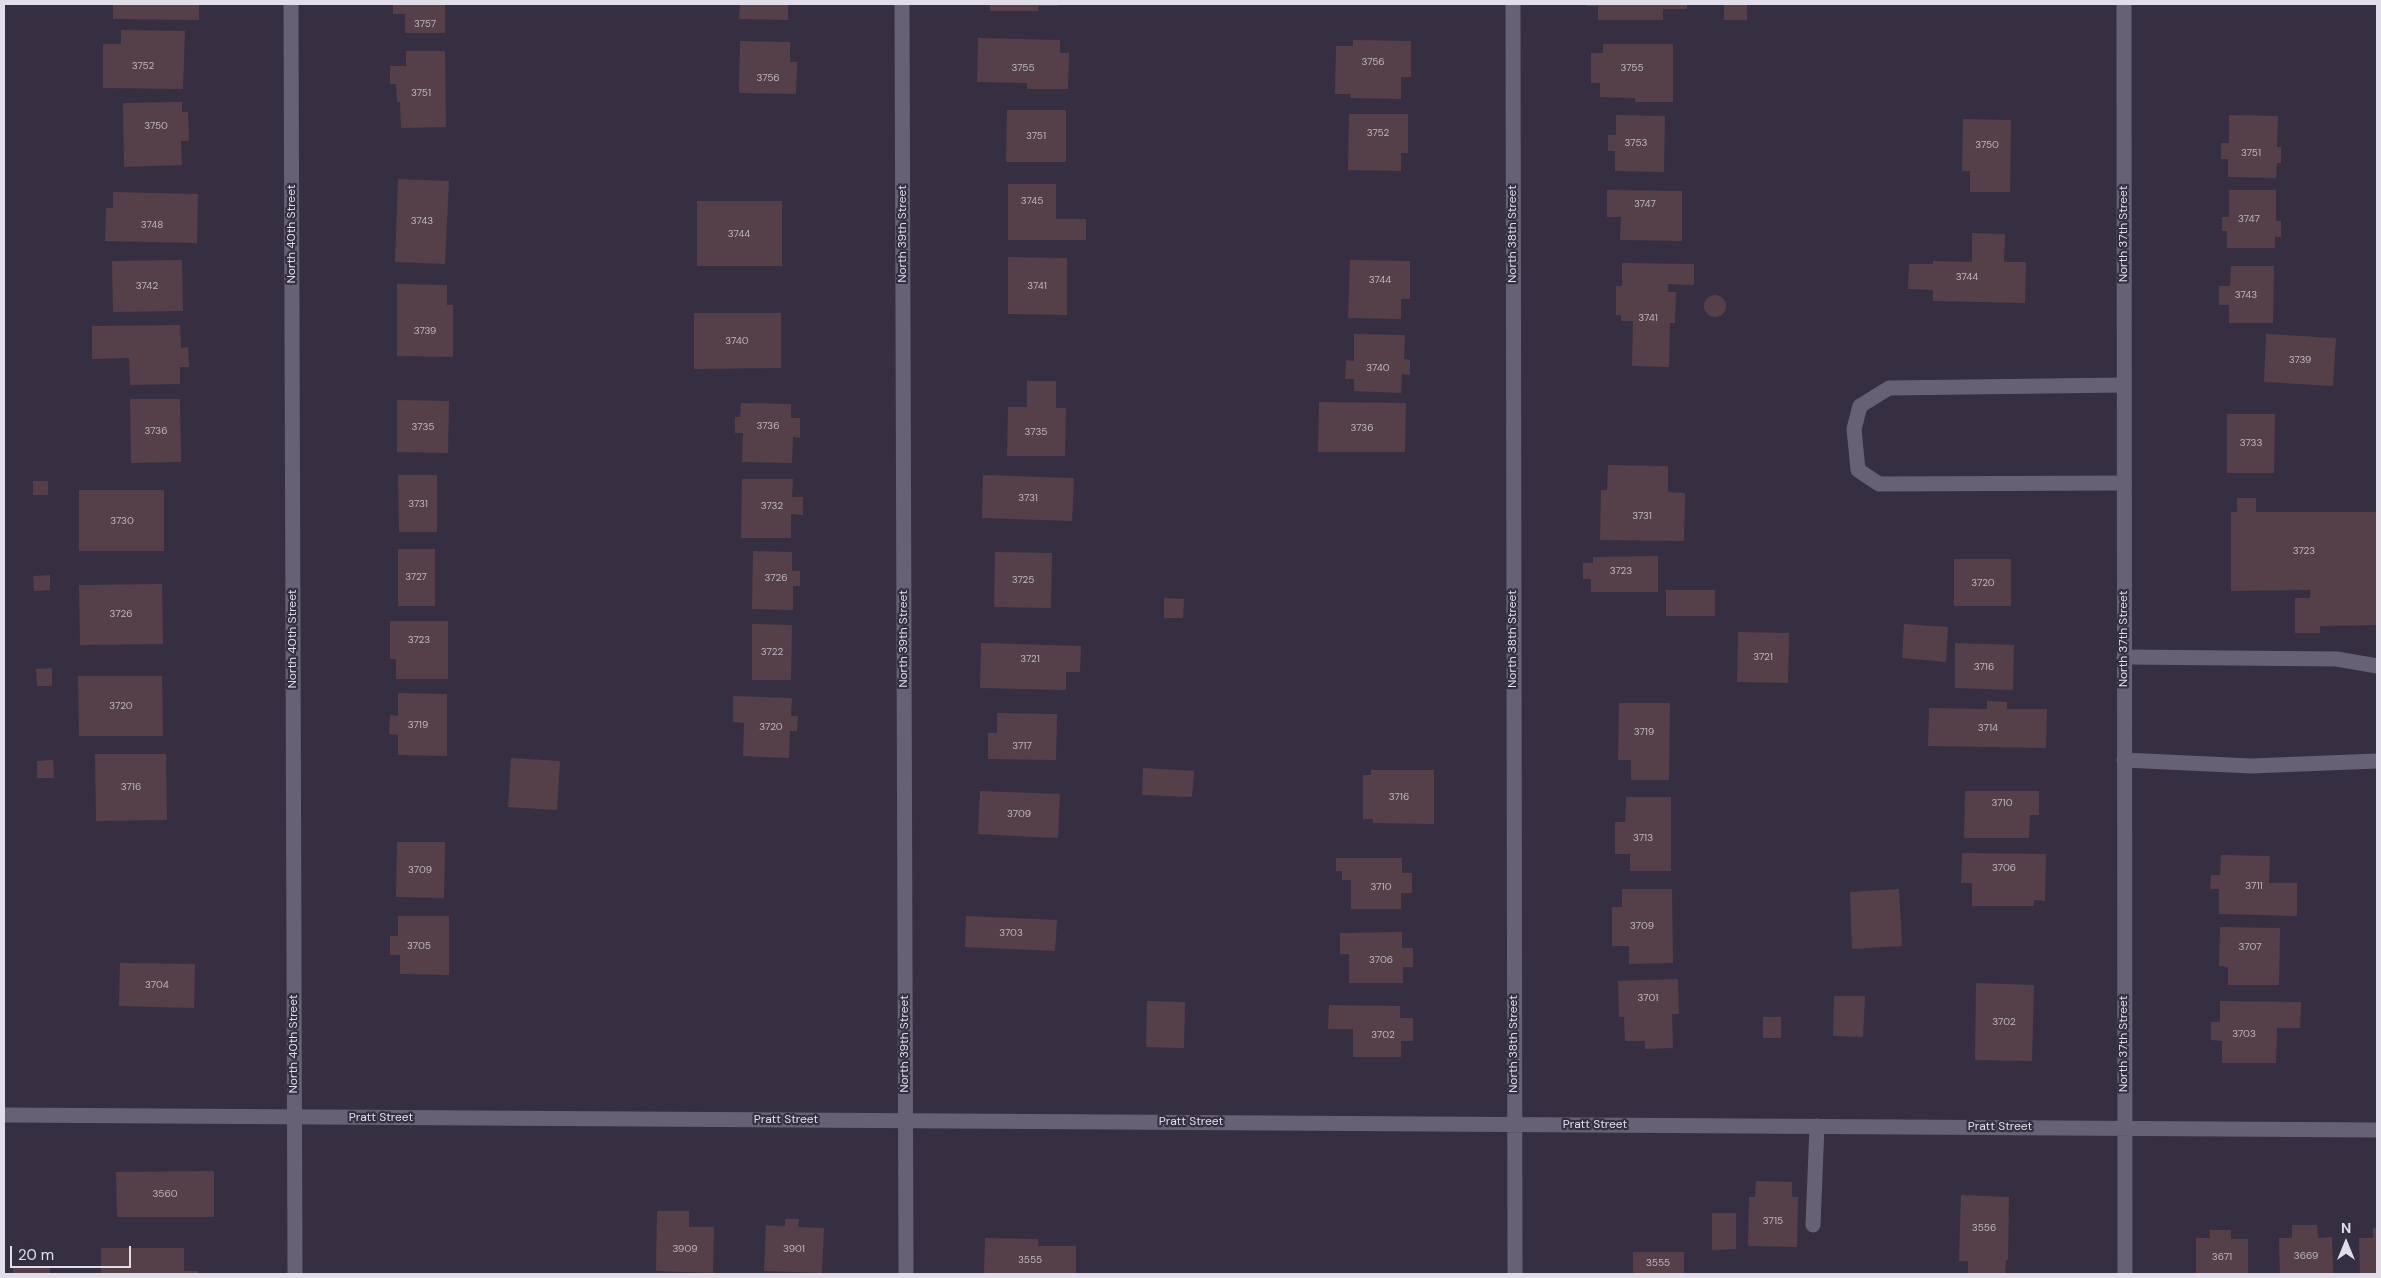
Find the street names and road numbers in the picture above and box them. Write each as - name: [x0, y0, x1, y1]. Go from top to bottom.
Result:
- street label: North 40th Street: [285, 185, 299, 283]
- street label: North 39th Street: [896, 185, 910, 283]
- street label: North 38th Street: [1506, 185, 1520, 283]
- street label: North 37th Street: [2117, 186, 2131, 282]
- street label: North 40th Street: [286, 590, 300, 688]
- street label: North 39th Street: [897, 590, 911, 688]
- street label: North 38th Street: [1506, 590, 1520, 688]
- street label: North 37th Street: [2117, 591, 2131, 687]
- street label: North 40th Street: [287, 995, 301, 1093]
- street label: North 39th Street: [898, 995, 912, 1093]
- street label: North 38th Street: [1507, 995, 1521, 1093]
- street label: North 37th Street: [2117, 996, 2131, 1092]
- street label: Pratt Street: [349, 1111, 413, 1125]
- street label: Pratt Street: [754, 1113, 818, 1127]
- street label: Pratt Street: [1159, 1115, 1223, 1129]
- street label: Pratt Street: [1563, 1118, 1627, 1132]
- street label: Pratt Street: [1968, 1120, 2032, 1134]

